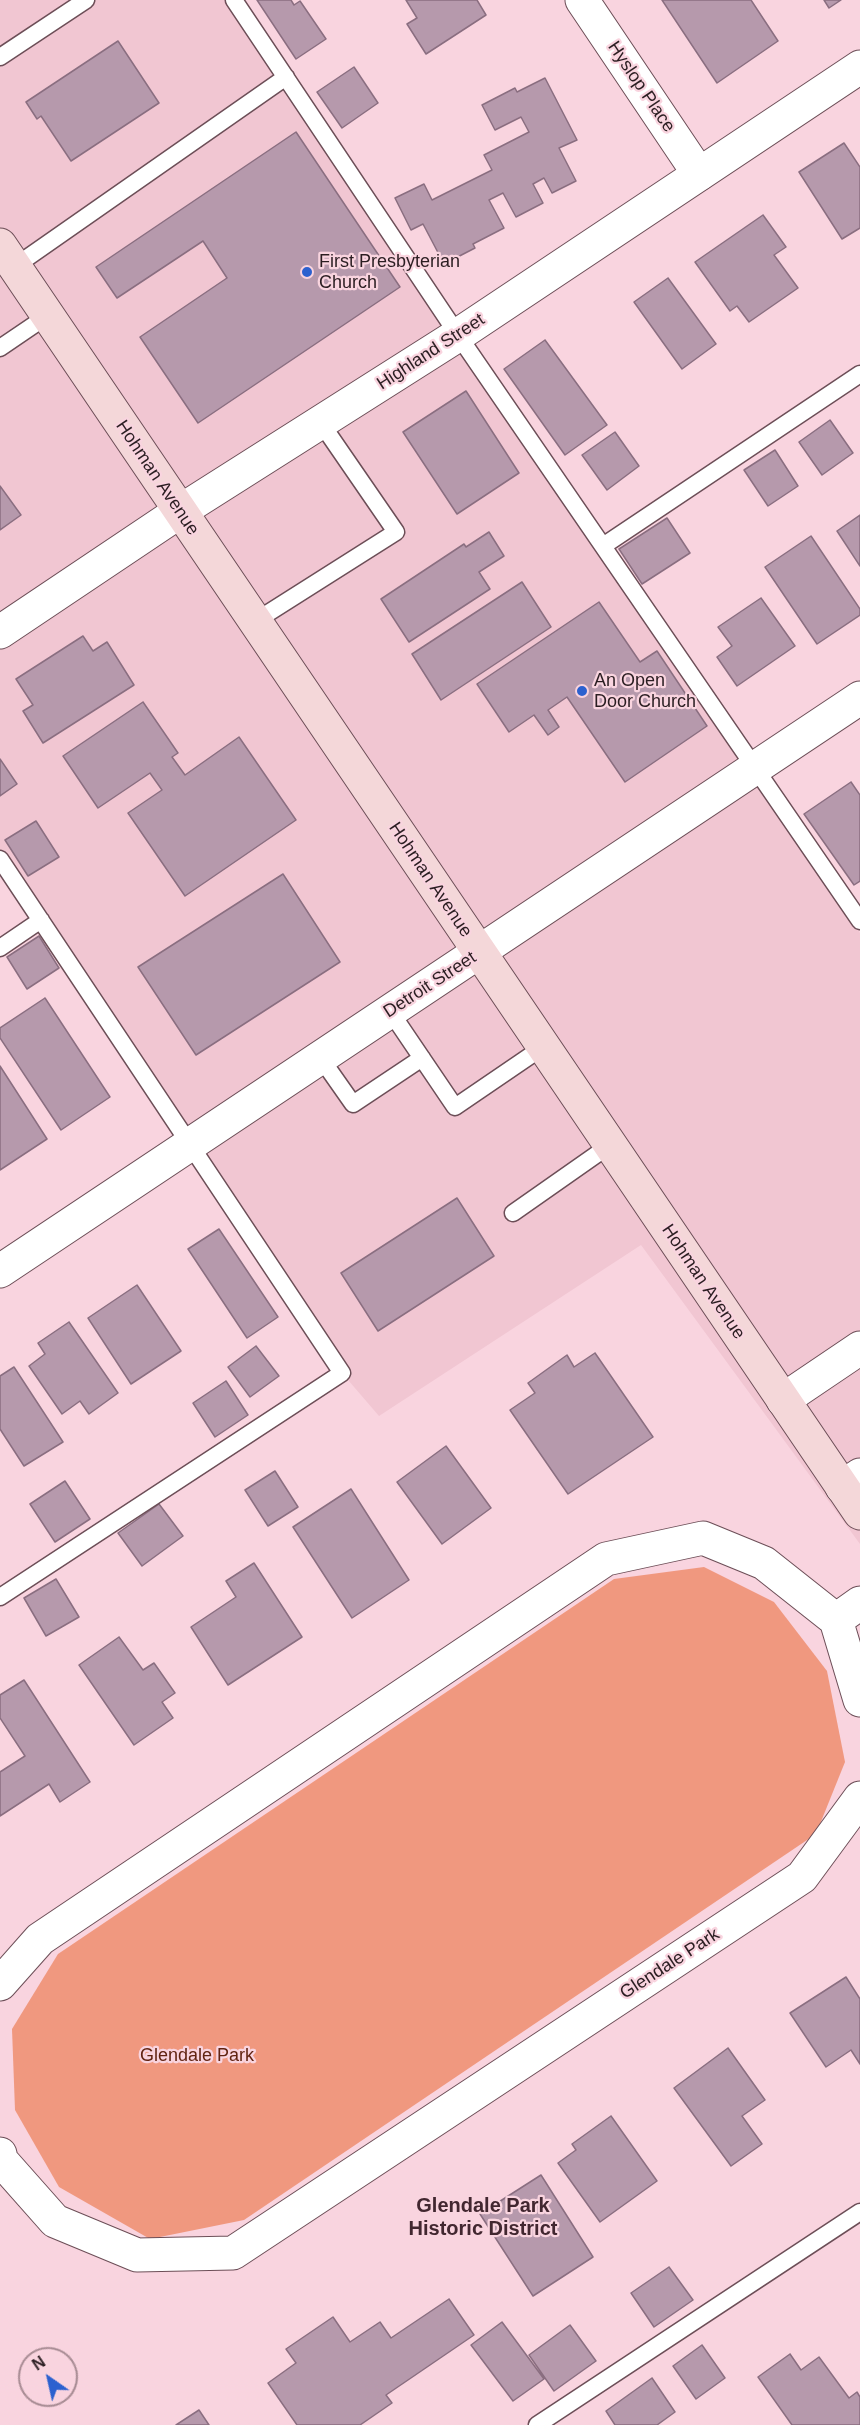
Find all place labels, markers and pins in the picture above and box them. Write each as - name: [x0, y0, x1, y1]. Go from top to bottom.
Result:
- place label: First Presbyterian Church: [319, 251, 460, 294]
- marker: First Presbyterian Church: [300, 265, 314, 279]
- place label: An Open Door Church: [594, 670, 696, 712]
- marker: An Open Door Church: [575, 684, 589, 698]

